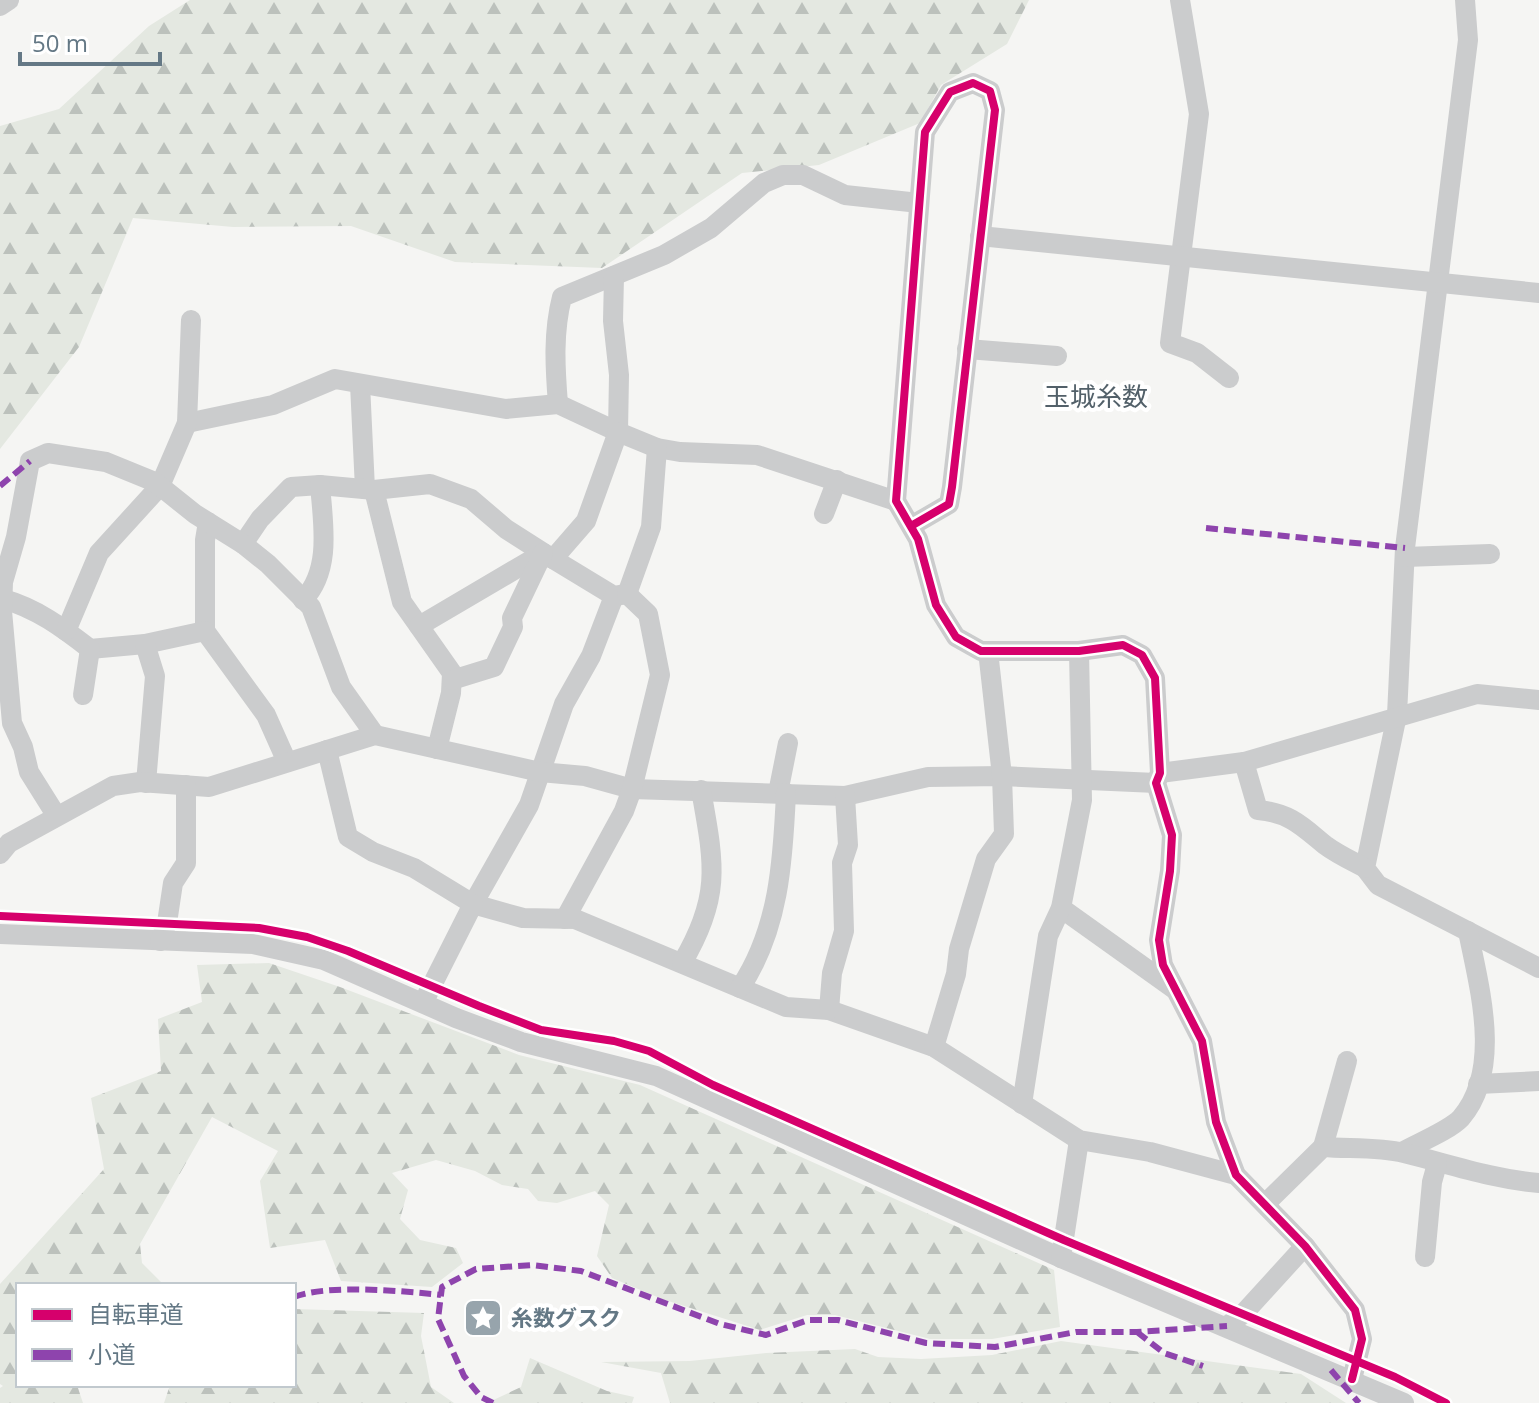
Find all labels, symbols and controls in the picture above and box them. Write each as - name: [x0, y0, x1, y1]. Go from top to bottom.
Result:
- scale bar: [20, 16, 160, 66]
- text: 50 m: [32, 26, 88, 59]
- district label: 玉城糸数: [1044, 378, 1148, 414]
- legend: [16, 1283, 296, 1387]
- text: 自転車道: [88, 1297, 184, 1330]
- place icon: 糸数グスク: [462, 1297, 504, 1339]
- place label: 糸数グスク: [511, 1302, 621, 1332]
- text: 小道: [88, 1337, 136, 1370]

